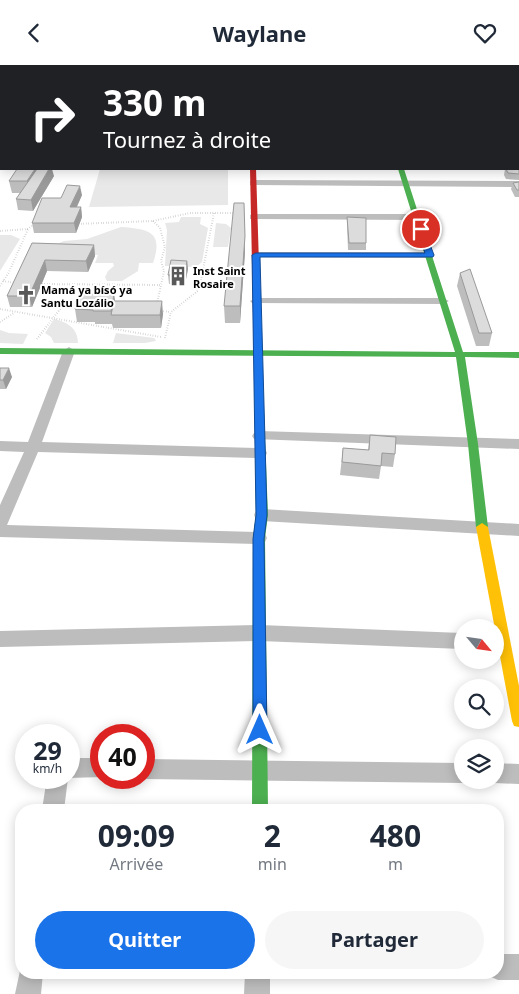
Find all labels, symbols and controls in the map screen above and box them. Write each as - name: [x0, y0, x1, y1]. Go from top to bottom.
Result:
- text: Waylane: [213, 18, 306, 48]
- icon: back: [20, 19, 48, 47]
- icon: heart: [471, 19, 499, 47]
- text: 330 m: [103, 79, 206, 126]
- icon: right: [20, 85, 85, 150]
- text: Tournez à droite: [103, 124, 271, 154]
- pin: [400, 208, 442, 250]
- icon: arrive: [407, 215, 435, 243]
- place label: Inst Saint Rosaire: [193, 263, 246, 291]
- building icon: Inst Saint Rosaire: [167, 265, 189, 287]
- place label: Mamá ya bísó ya Santu Lozálio: [41, 282, 132, 310]
- church icon: Mamá ya bísó ya Santu Lozálio: [15, 284, 37, 306]
- north arrow: [454, 619, 504, 669]
- map controls: [454, 619, 504, 789]
- button: search: [454, 679, 504, 729]
- position arrow: [233, 703, 285, 755]
- speed limit sign: 40: [90, 724, 155, 789]
- text: 29: [33, 733, 62, 767]
- button: layers: [454, 739, 504, 789]
- text: km/h: [33, 760, 62, 777]
- text: 09:09: [98, 815, 175, 856]
- text: 2: [264, 815, 281, 856]
- text: 480: [370, 815, 421, 856]
- text: Arrivée: [110, 853, 163, 875]
- text: min: [258, 853, 287, 875]
- text: m: [388, 853, 403, 875]
- button: Quitter: [35, 911, 255, 969]
- button: Partager: [265, 911, 484, 969]

